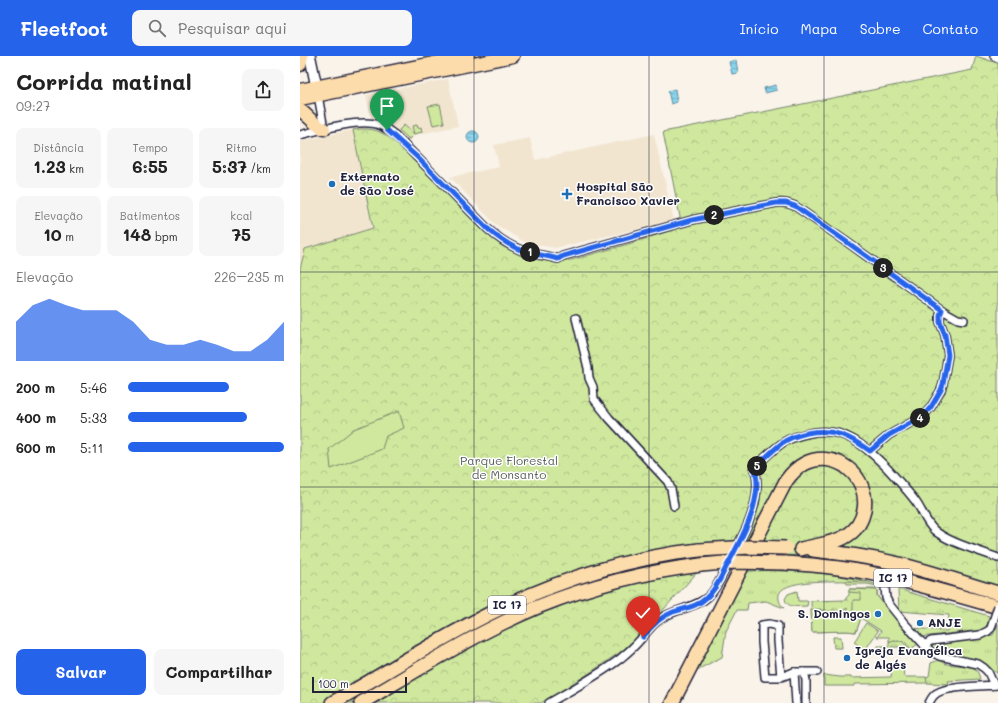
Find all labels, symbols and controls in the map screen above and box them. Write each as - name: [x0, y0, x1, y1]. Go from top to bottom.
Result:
- search box: [132, 10, 412, 46]
- text: Fleetfoot: [20, 16, 108, 41]
- icon: search: [146, 17, 168, 39]
- text: Pesquisar aqui: [178, 18, 287, 38]
- text: Início: [739, 19, 779, 38]
- text: Mapa: [801, 19, 838, 38]
- text: Sobre: [860, 19, 901, 38]
- text: Contato: [923, 19, 978, 38]
- text: Corrida matinal: [16, 67, 192, 96]
- button: share: [242, 69, 284, 111]
- pin: [370, 89, 404, 130]
- icon: arrive: [376, 95, 398, 117]
- text: 09:27: [16, 97, 50, 114]
- text: Distância: [33, 140, 84, 155]
- text: Tempo: [132, 140, 168, 155]
- text: Ritmo: [226, 140, 257, 155]
- text: 1.23: [33, 155, 66, 177]
- text: 6:55: [132, 155, 168, 177]
- text: 5:37: [212, 155, 247, 177]
- text: km: [66, 161, 84, 176]
- text: /km: [247, 161, 271, 176]
- place label: Externato de São José: [340, 168, 414, 198]
- place label: Hospital São Francisco Xavier: [576, 178, 680, 208]
- marker: Externato de São José: [327, 179, 337, 189]
- marker: Hospital São Francisco Xavier: [561, 188, 573, 200]
- pin: 2: [704, 205, 724, 225]
- text: 2: [711, 207, 717, 222]
- text: Elevação: [34, 208, 83, 223]
- text: Batimentos: [120, 208, 180, 223]
- text: kcal: [230, 208, 252, 223]
- text: 10: [43, 223, 62, 245]
- text: 148: [123, 223, 151, 245]
- text: 75: [232, 223, 251, 245]
- text: m: [62, 229, 74, 244]
- text: bpm: [151, 229, 177, 244]
- pin: 1: [520, 242, 540, 262]
- text: 1: [528, 244, 532, 259]
- pin: 3: [873, 258, 893, 278]
- text: 3: [880, 260, 886, 275]
- text: Elevação: [16, 268, 73, 285]
- text: 226–235 m: [214, 268, 284, 285]
- text: 200 m: [16, 379, 55, 396]
- text: 5:46: [80, 379, 107, 396]
- pin: 4: [910, 408, 930, 428]
- text: 400 m: [16, 409, 56, 426]
- text: 5:33: [80, 409, 107, 426]
- text: 4: [917, 410, 923, 425]
- text: 600 m: [16, 439, 56, 456]
- text: 5:11: [80, 439, 103, 456]
- park label: Parque Florestal de Monsanto: [460, 452, 558, 482]
- pin: 5: [747, 456, 767, 476]
- text: 5: [754, 458, 760, 473]
- road number: IC 17: [874, 569, 912, 587]
- road number: IC 17: [488, 596, 526, 614]
- pin: [626, 596, 660, 637]
- icon: check: [632, 602, 654, 624]
- place label: S. Domingos: [798, 605, 870, 621]
- marker: S. Domingos: [873, 609, 883, 619]
- place label: ANJE: [928, 614, 961, 630]
- marker: ANJE: [915, 618, 925, 628]
- place label: Igreja Evangélica de Algés: [855, 642, 962, 672]
- button: Salvar: [16, 649, 146, 695]
- button: Compartilhar: [154, 649, 284, 695]
- marker: Igreja Evangélica de Algés: [842, 653, 852, 663]
- scale bar: [312, 675, 407, 694]
- text: 100 m: [318, 676, 349, 691]

